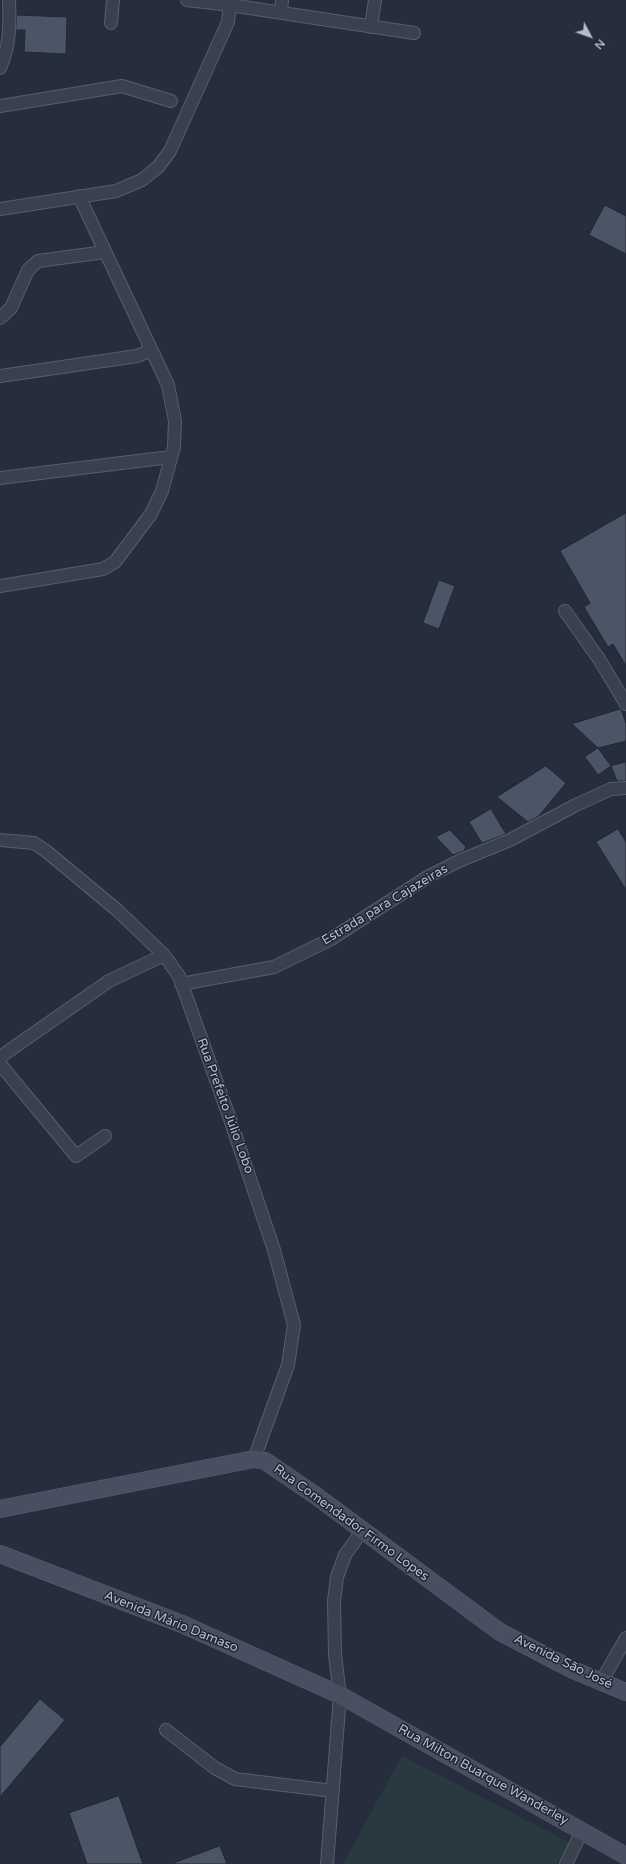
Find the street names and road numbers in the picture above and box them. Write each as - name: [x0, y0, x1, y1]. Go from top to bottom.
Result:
- street label: Estrada para Cajazeiras: [319, 861, 451, 949]
- street label: Rua Prefeito Júlio Lobo: [193, 1036, 257, 1176]
- street label: Rua Comendador Firmo Lopes: [270, 1461, 432, 1585]
- street label: Avenida Mário Damaso: [102, 1588, 240, 1656]
- street label: Avenida São José: [511, 1631, 615, 1693]
- street label: Rua Milton Buarque Wanderley: [395, 1722, 571, 1828]

